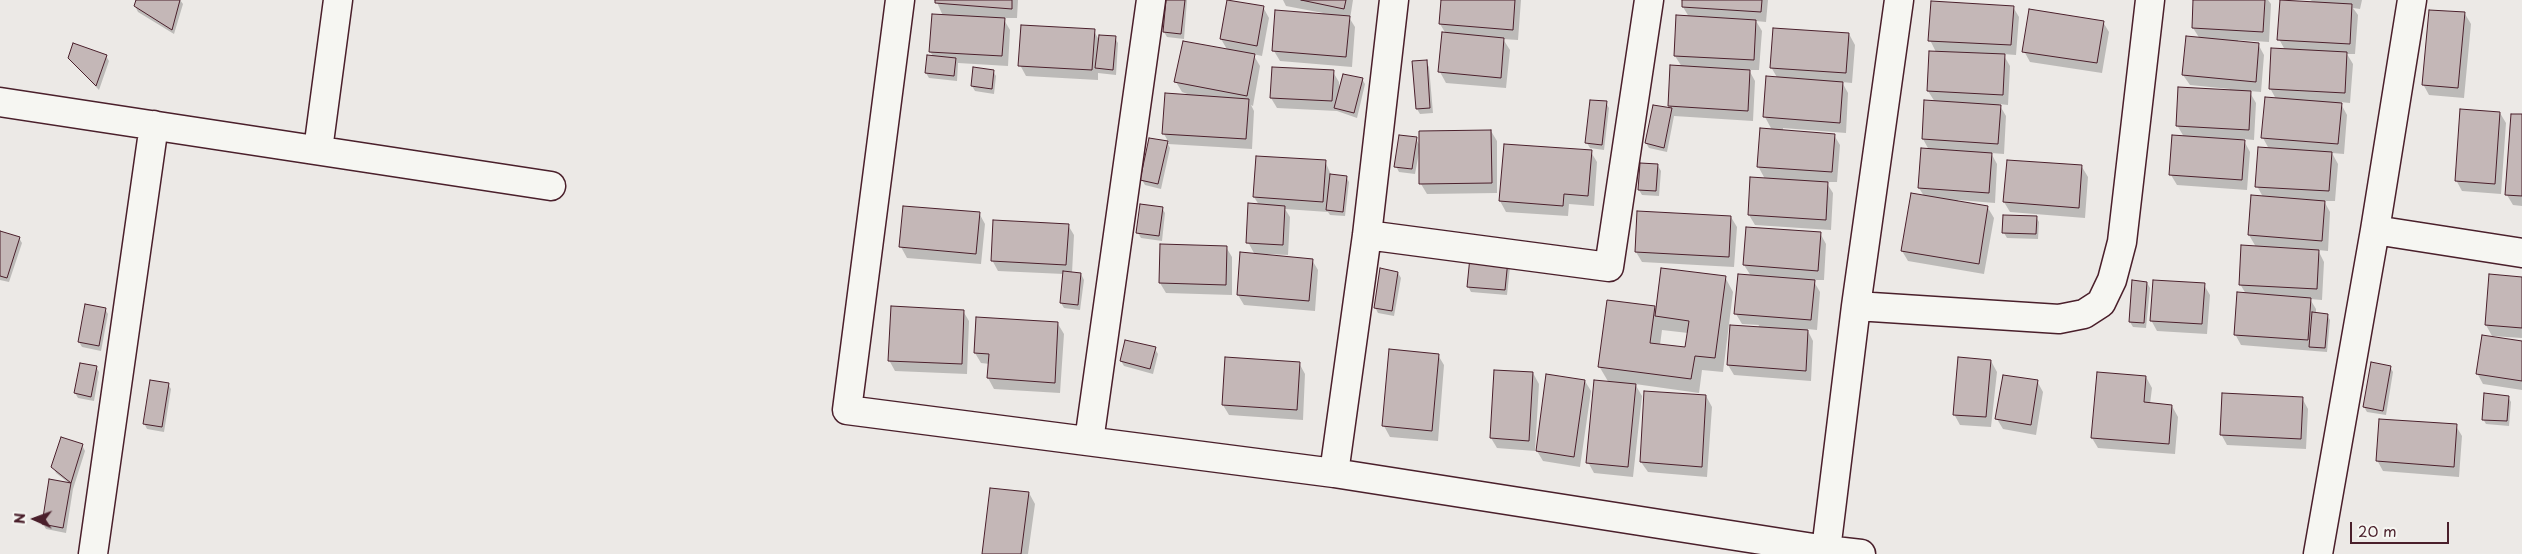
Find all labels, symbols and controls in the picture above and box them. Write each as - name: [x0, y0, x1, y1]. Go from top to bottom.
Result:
- north arrow: [10, 494, 60, 544]
- scale bar: [2352, 512, 2451, 544]
- text: N: [9, 513, 30, 524]
- text: 20 m: [2358, 519, 2397, 542]

